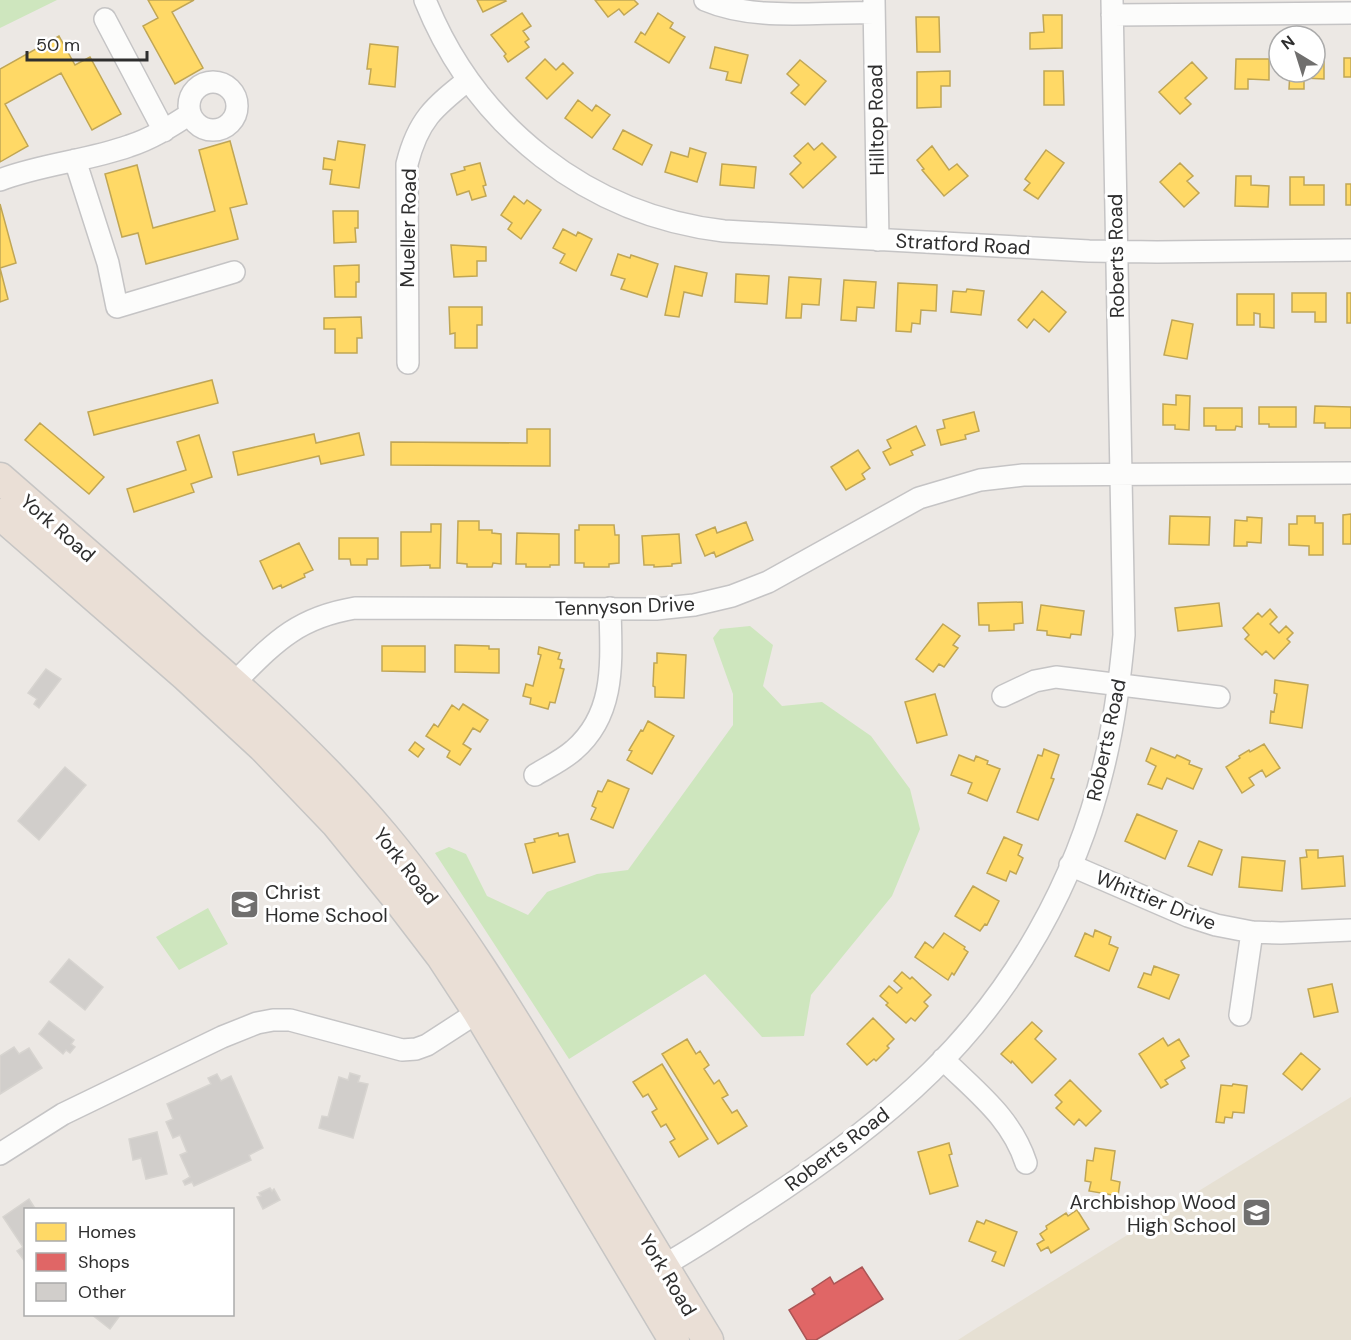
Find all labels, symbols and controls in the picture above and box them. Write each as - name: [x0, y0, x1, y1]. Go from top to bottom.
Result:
- scale bar: [27, 24, 147, 62]
- north arrow: [1267, 24, 1327, 84]
- text: N: [1277, 31, 1299, 54]
- text: 50 m: [36, 33, 80, 57]
- street label: Hilltop Road: [862, 64, 890, 176]
- street label: Mueller Road: [394, 168, 422, 288]
- street label: Roberts Road: [1102, 194, 1130, 318]
- street label: Stratford Road: [895, 227, 1031, 261]
- street label: York Road: [15, 488, 101, 568]
- street label: Tennyson Drive: [555, 591, 695, 621]
- street label: Roberts Road: [1080, 677, 1132, 803]
- street label: York Road: [368, 822, 444, 910]
- street label: Whittier Drive: [1092, 864, 1220, 936]
- place label: Christ Home School: [265, 879, 388, 928]
- school or university icon: Christ Home School: [228, 888, 260, 920]
- street label: Roberts Road: [780, 1101, 894, 1197]
- place label: Archbishop Wood High School: [1070, 1189, 1236, 1238]
- school or university icon: Archbishop Wood High School: [1241, 1197, 1273, 1229]
- legend: [24, 1208, 234, 1316]
- text: Homes: [78, 1220, 136, 1244]
- street label: York Road: [633, 1229, 703, 1321]
- text: Shops: [78, 1250, 130, 1274]
- text: Other: [78, 1280, 127, 1304]

